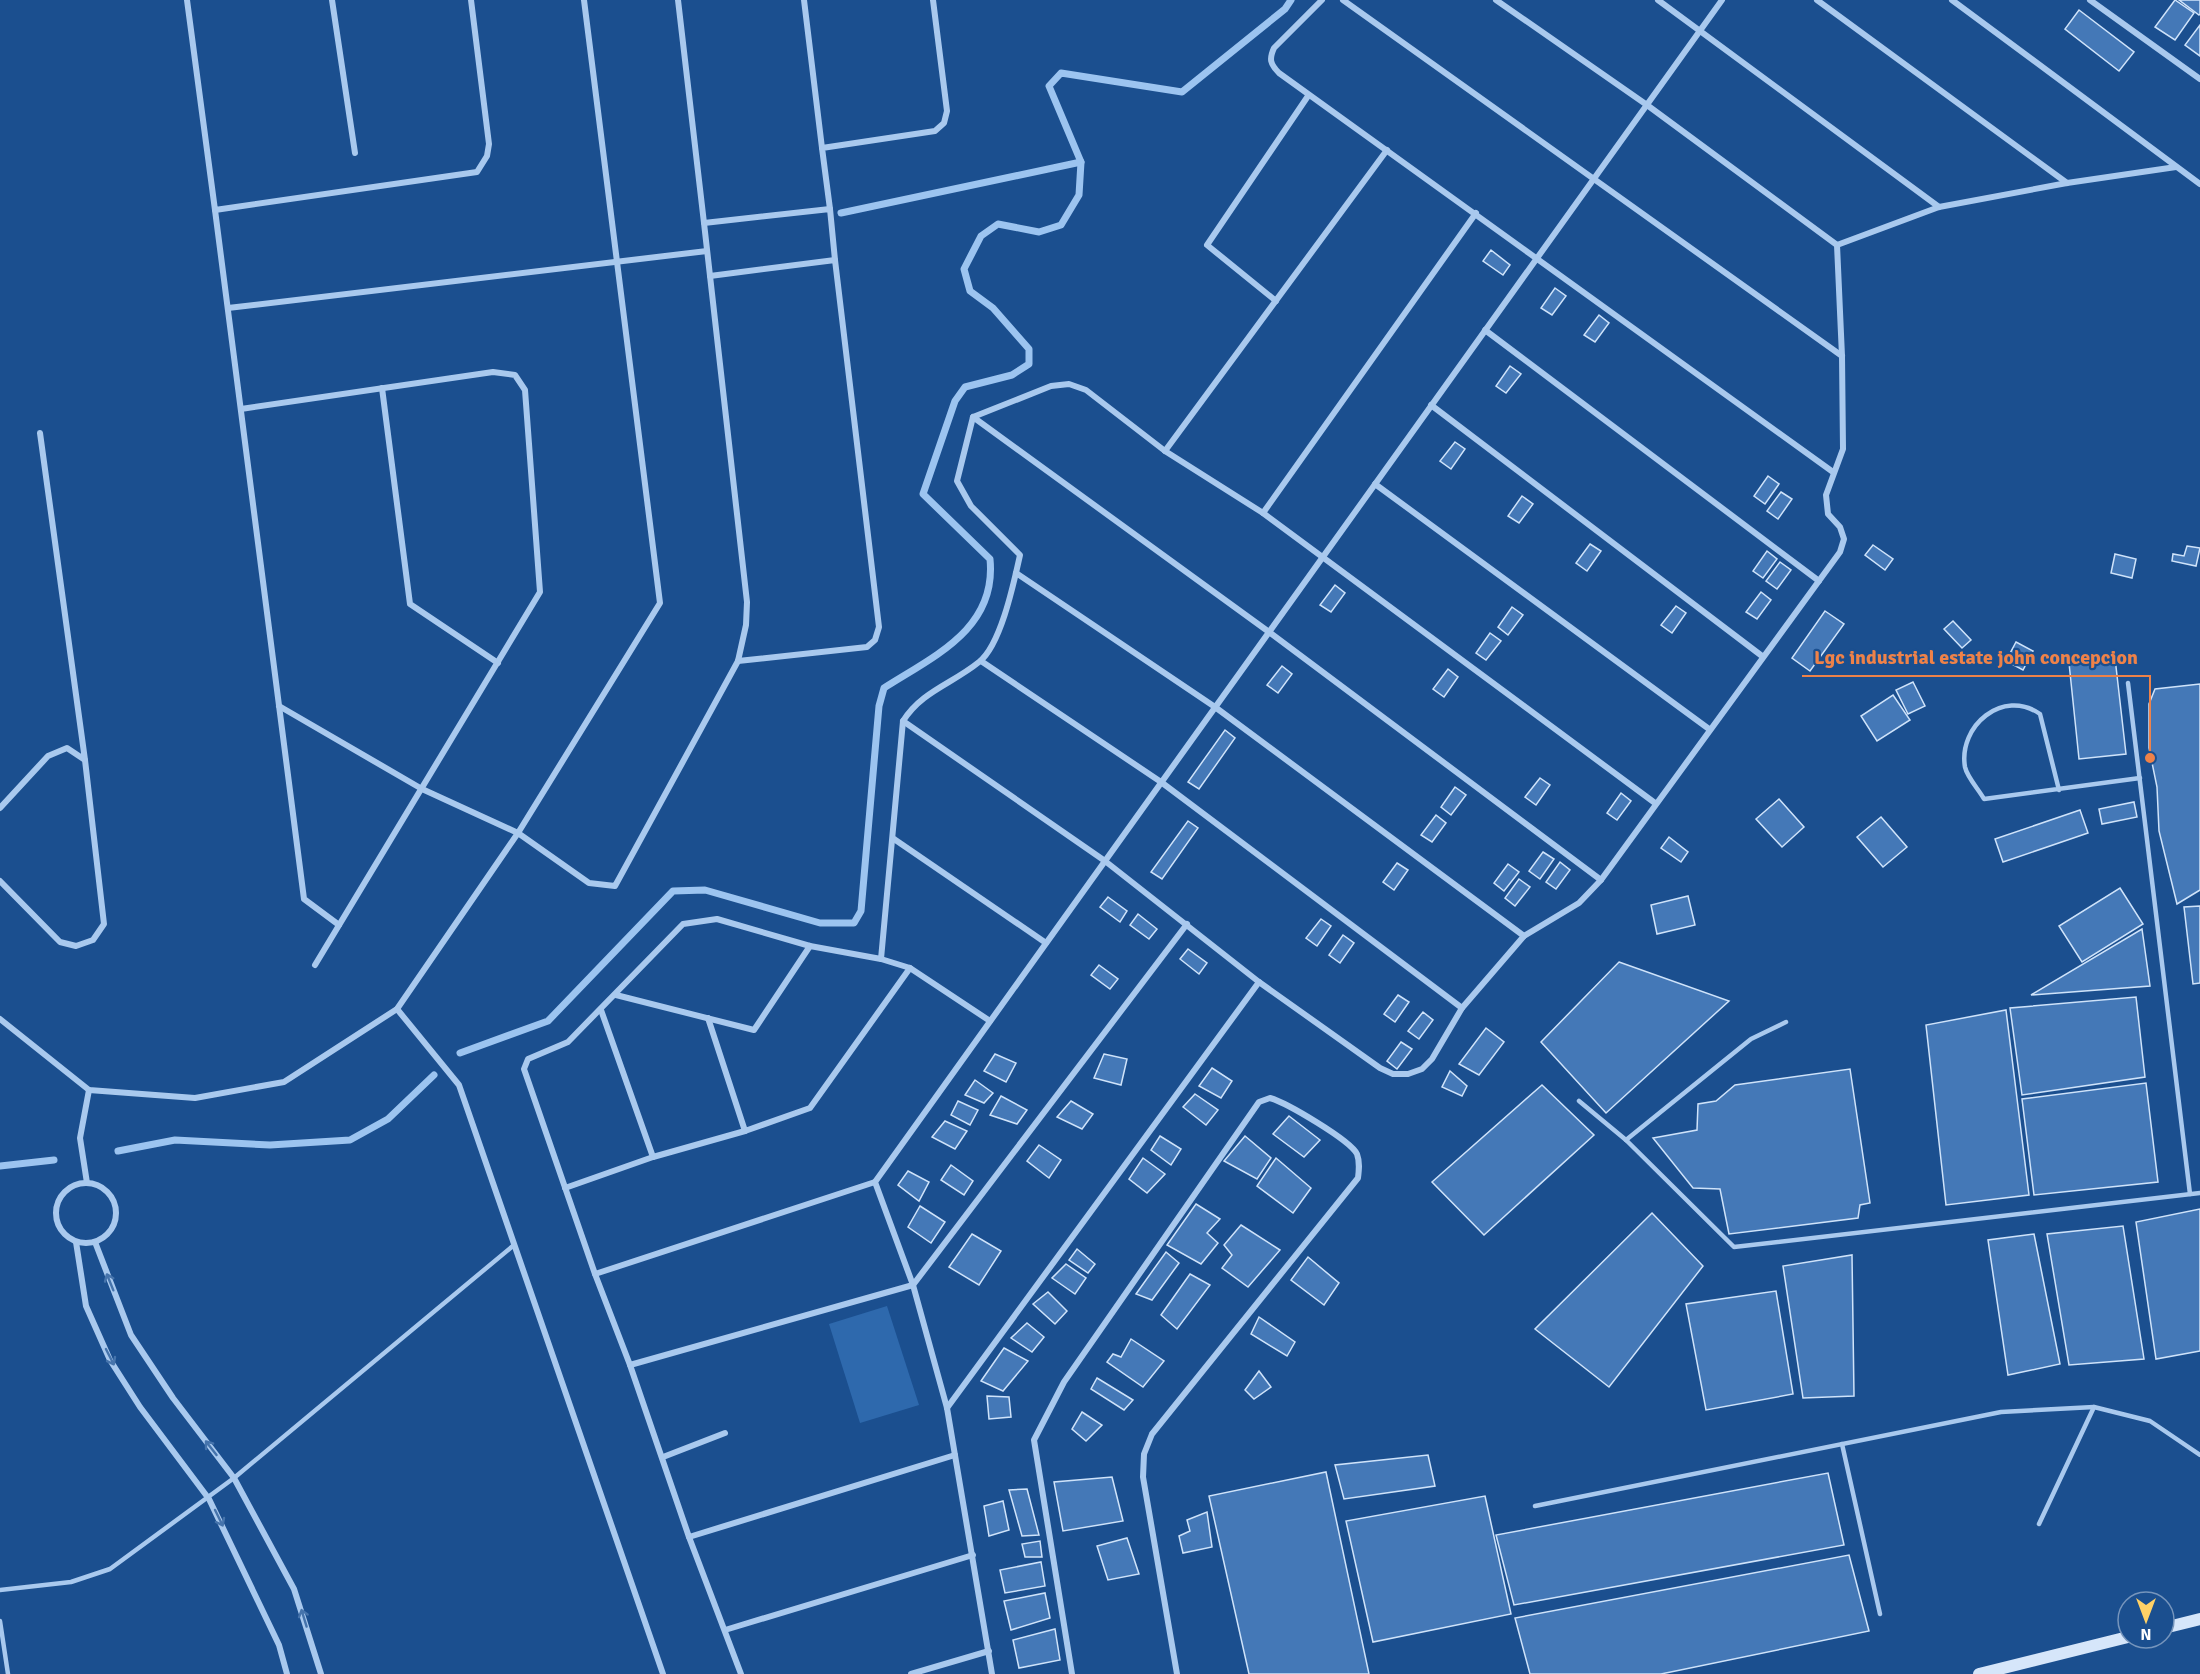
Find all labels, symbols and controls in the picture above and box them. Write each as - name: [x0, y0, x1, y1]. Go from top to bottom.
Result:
- callout: Lgc industrial estate john concepcion: [1802, 638, 2150, 676]
- text: Lgc industrial estate john concepcion: [1814, 645, 2138, 670]
- one-way arrow: [104, 1273, 115, 1292]
- one-way arrow: [104, 1348, 116, 1366]
- one-way arrow: [204, 1440, 217, 1456]
- one-way arrow: [213, 1509, 225, 1527]
- north arrow: [2116, 1590, 2176, 1650]
- one-way arrow: [297, 1609, 308, 1628]
- text: N: [2140, 1624, 2152, 1644]

